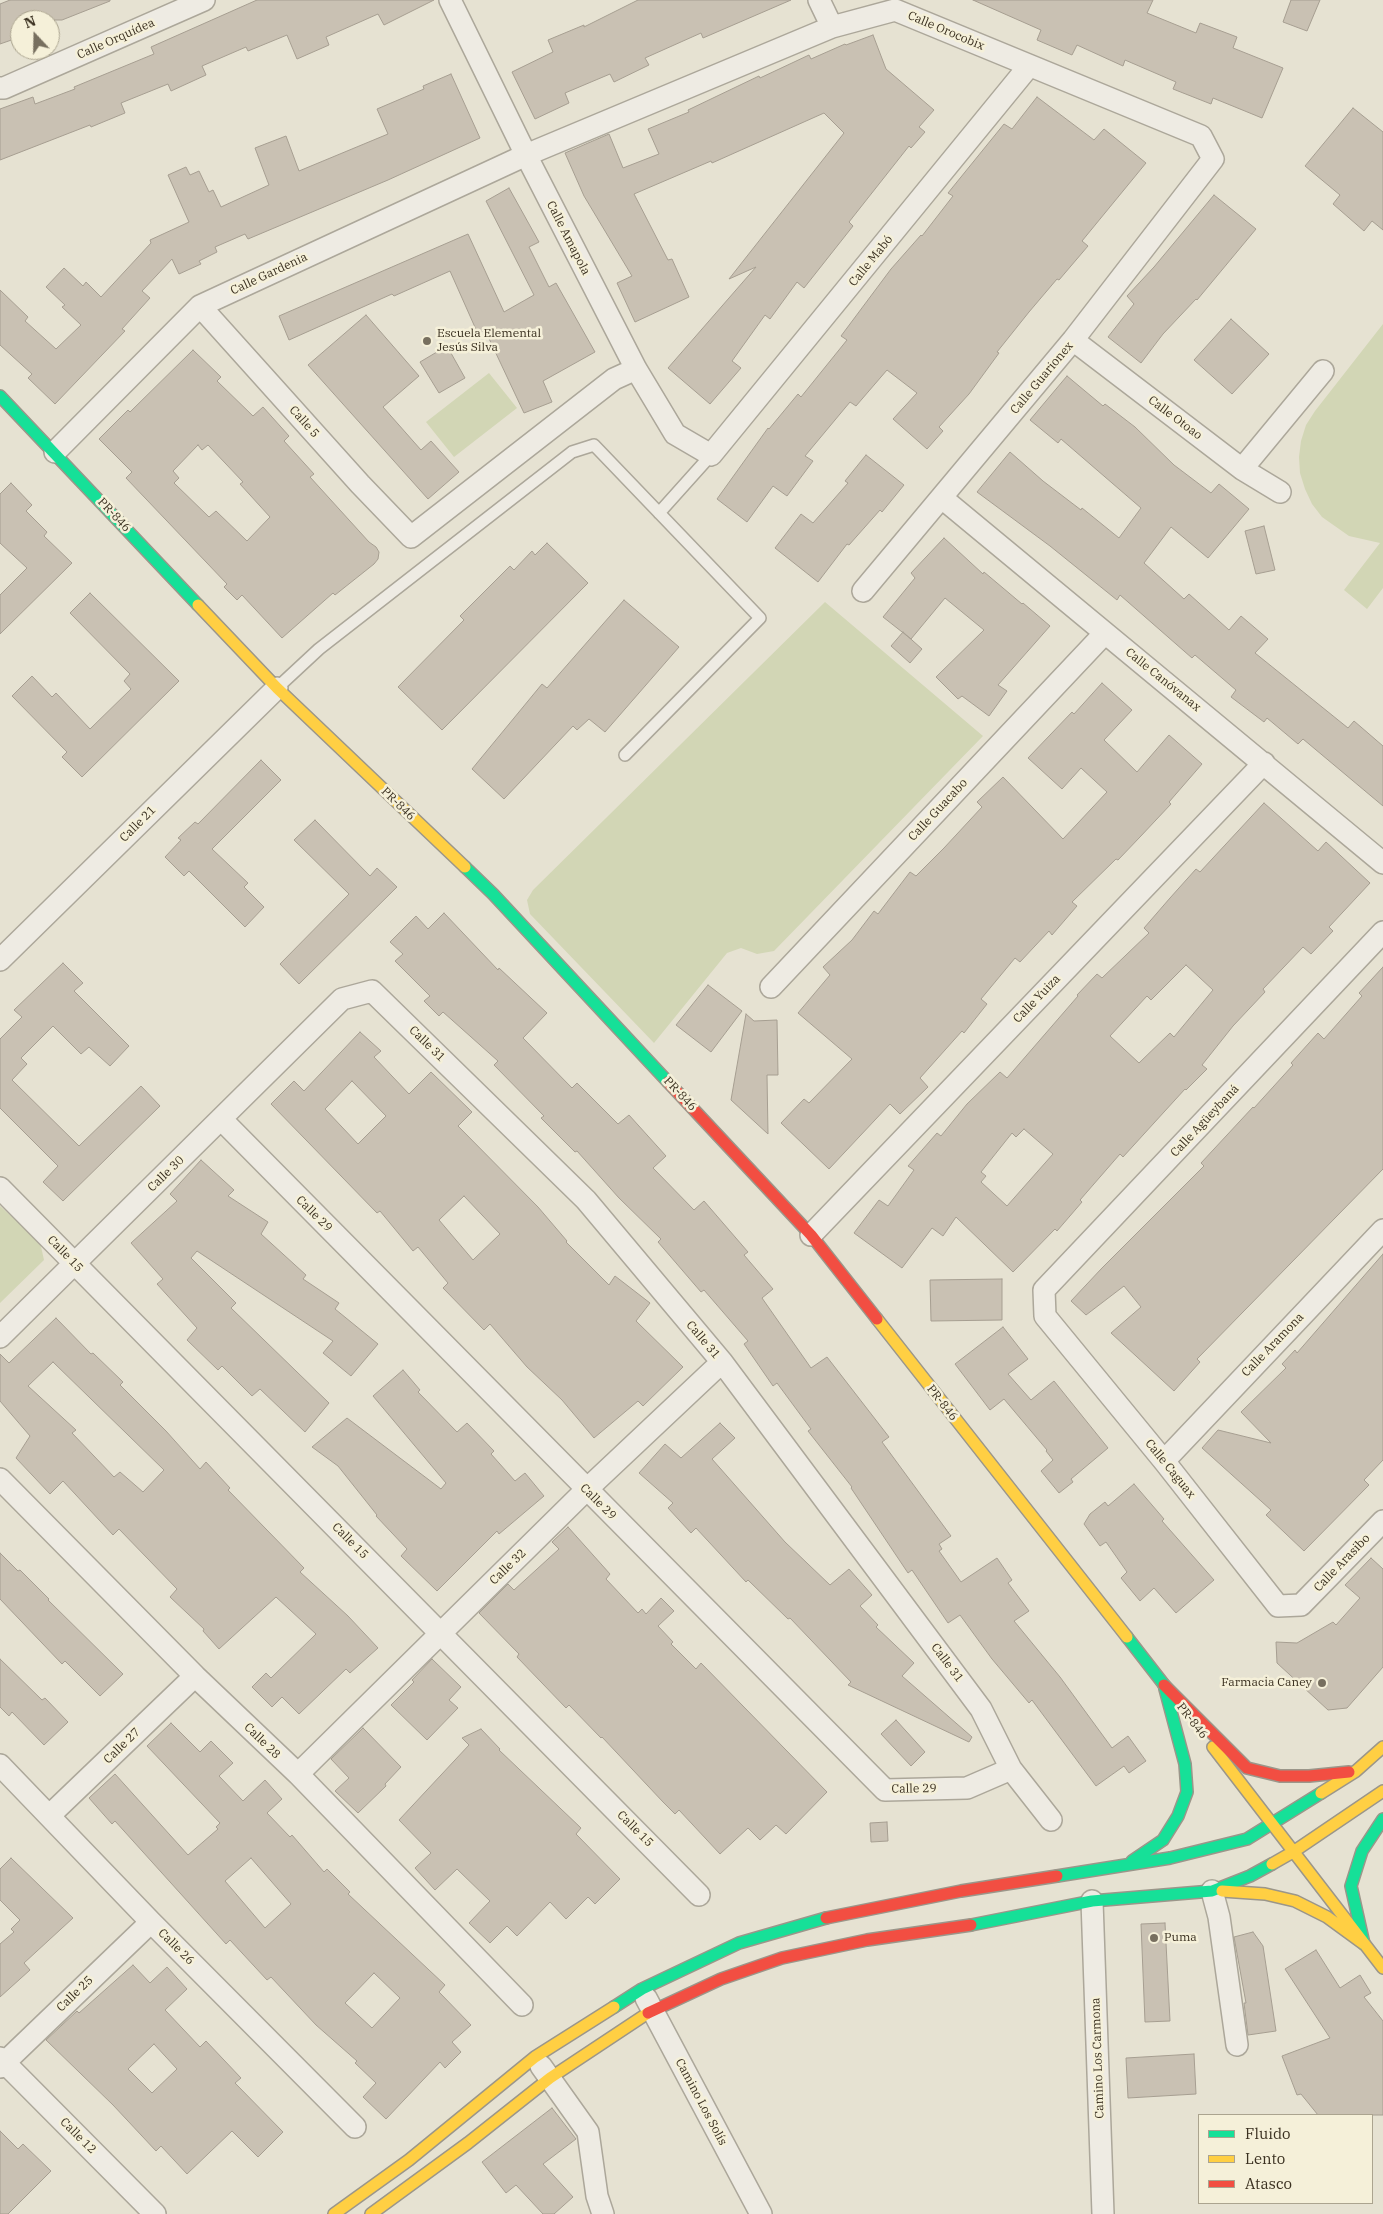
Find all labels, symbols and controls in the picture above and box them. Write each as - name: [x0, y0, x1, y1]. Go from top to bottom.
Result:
- street label: Calle Orocobix: [905, 8, 987, 54]
- north arrow: [10, 10, 60, 60]
- text: N: [22, 12, 38, 32]
- street label: Calle Orquídea: [75, 15, 157, 63]
- street label: Calle Amapola: [543, 199, 593, 277]
- street label: Calle Mabó: [846, 233, 896, 289]
- street label: Calle Gardenia: [228, 250, 310, 298]
- place label: Escuela Elemental Jesús Silva: [437, 327, 541, 355]
- marker: Escuela Elemental Jesús Silva: [421, 335, 433, 347]
- street label: Calle Guarionex: [1008, 339, 1076, 417]
- street label: Calle Otoao: [1145, 393, 1205, 443]
- street label: Calle 5: [286, 403, 322, 441]
- street label: PR-846: [95, 495, 133, 535]
- street label: Calle Canóvanax: [1122, 645, 1204, 715]
- street label: Calle Guacabo: [905, 776, 971, 844]
- street label: PR-846: [378, 784, 418, 824]
- street label: Calle 21: [117, 803, 159, 845]
- street label: Calle Yuiza: [1010, 972, 1064, 1026]
- street label: Calle 31: [406, 1023, 448, 1065]
- street label: PR-846: [661, 1074, 699, 1114]
- street label: Calle Agüeybaná: [1168, 1082, 1242, 1160]
- street label: Calle 30: [145, 1153, 187, 1195]
- street label: Calle 29: [293, 1193, 335, 1235]
- street label: Calle 15: [44, 1233, 86, 1275]
- street label: Calle Aramona: [1239, 1310, 1307, 1380]
- street label: Calle 31: [683, 1318, 723, 1362]
- street label: PR-846: [924, 1382, 960, 1424]
- street label: Calle Caguax: [1142, 1436, 1198, 1502]
- street label: Calle 29: [577, 1481, 619, 1523]
- street label: Calle 15: [329, 1520, 371, 1562]
- street label: Calle Arasibo: [1311, 1531, 1373, 1595]
- street label: Calle 32: [487, 1546, 529, 1588]
- street label: Calle 31: [928, 1641, 966, 1685]
- place label: Farmacia Caney: [1221, 1676, 1312, 1690]
- marker: Farmacia Caney: [1316, 1677, 1328, 1689]
- street label: PR-846: [1174, 1700, 1210, 1742]
- street label: Calle 28: [241, 1720, 283, 1762]
- street label: Calle 27: [101, 1725, 143, 1767]
- street label: Calle 29: [891, 1781, 937, 1797]
- street label: Calle 15: [614, 1808, 656, 1850]
- street label: Calle 26: [155, 1926, 197, 1968]
- place label: Puma: [1164, 1931, 1197, 1945]
- marker: Puma: [1148, 1932, 1160, 1944]
- street label: Calle 25: [54, 1973, 96, 2015]
- street label: Camino Los Carmona: [1089, 1997, 1107, 2119]
- street label: Camino Los Solís: [672, 2056, 730, 2148]
- legend: [1198, 2114, 1373, 2204]
- street label: Calle 12: [57, 2115, 99, 2157]
- text: Fluido: [1245, 2124, 1290, 2143]
- text: Lento: [1245, 2149, 1285, 2168]
- text: Atasco: [1245, 2174, 1292, 2193]

